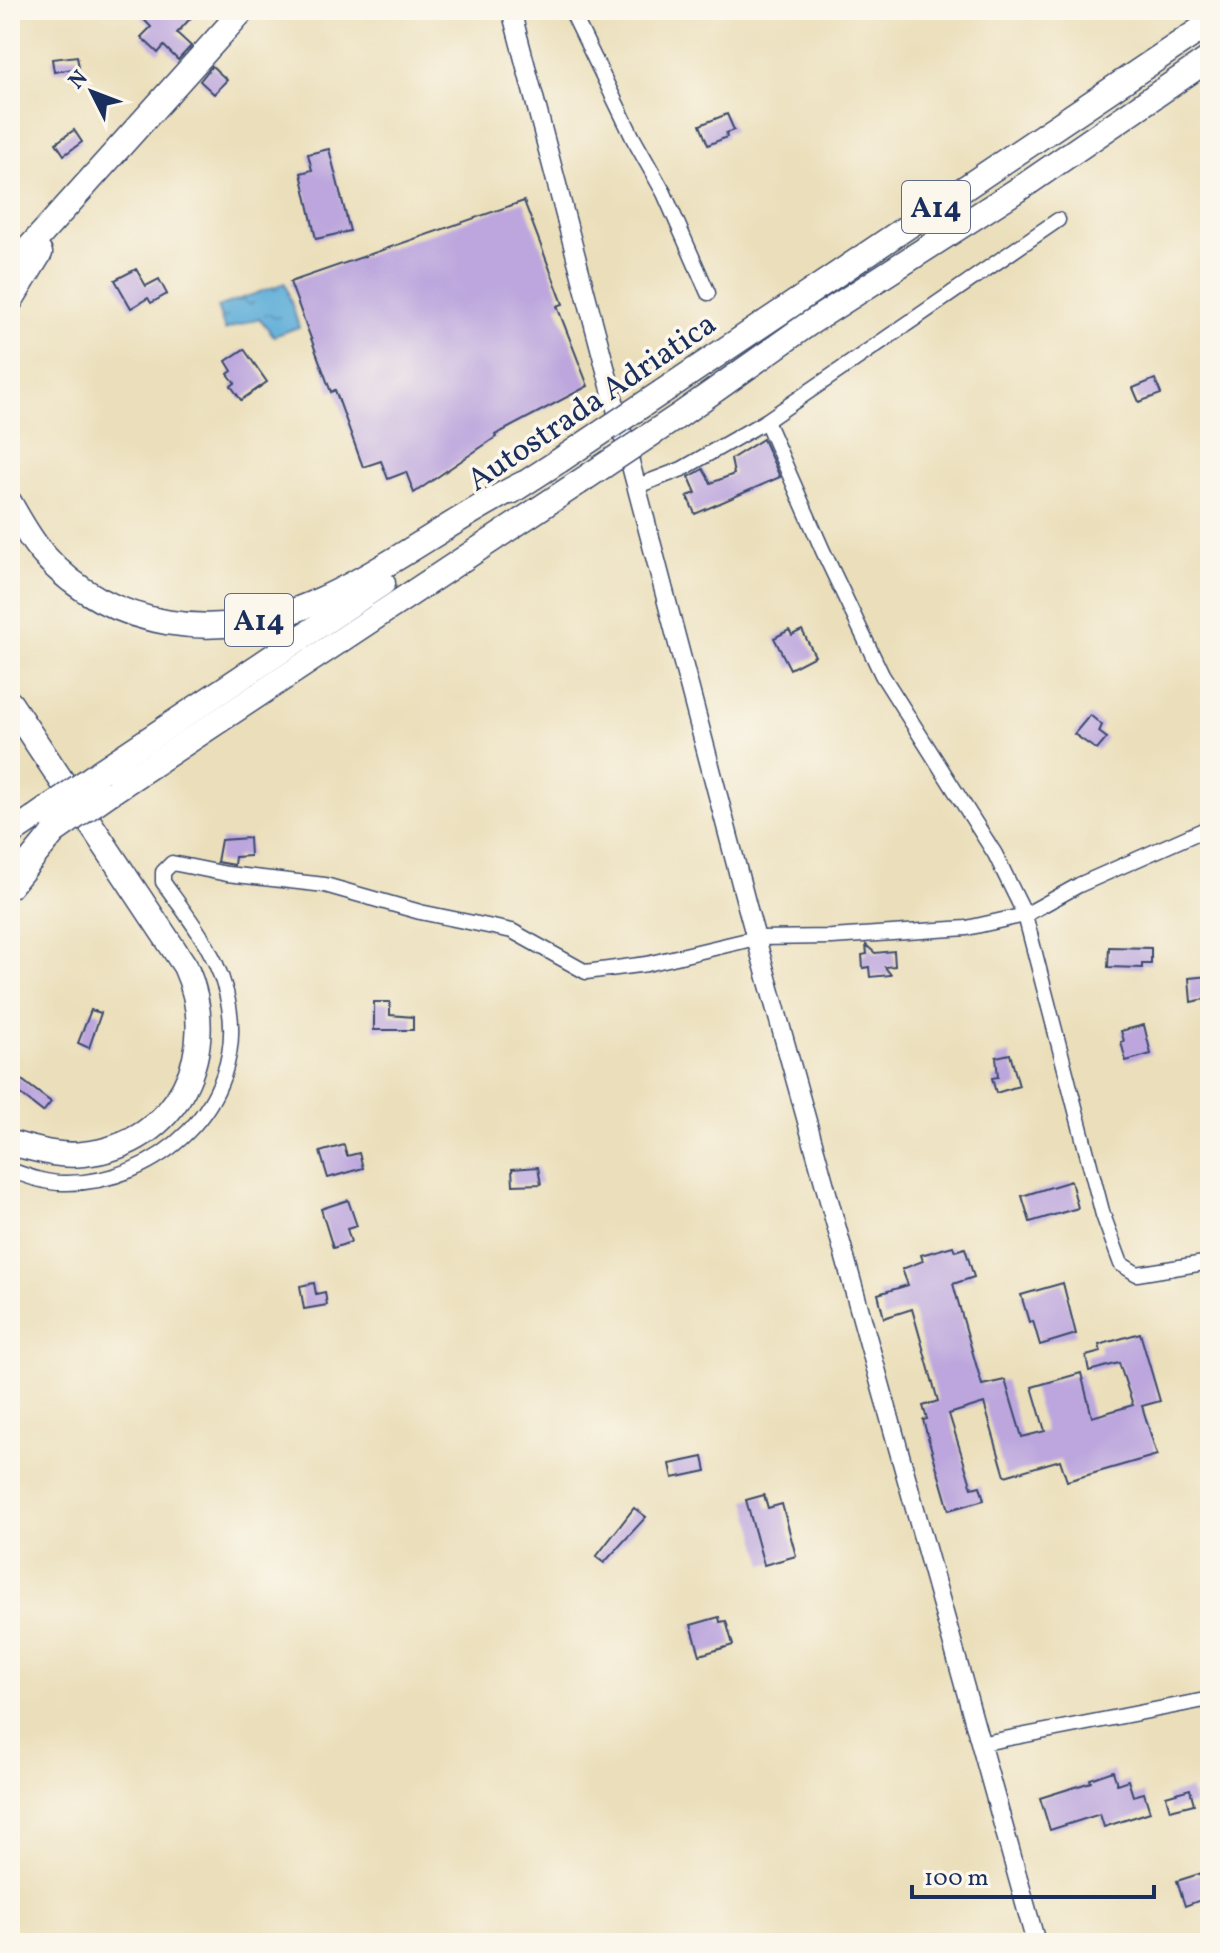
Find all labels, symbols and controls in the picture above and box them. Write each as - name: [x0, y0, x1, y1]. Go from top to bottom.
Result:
- north arrow: [52, 52, 132, 132]
- text: N: [62, 64, 96, 97]
- road number: A14: [902, 181, 970, 233]
- street label: Autostrada Adriatica: [459, 304, 726, 503]
- road number: A14: [225, 594, 293, 646]
- scale bar: [912, 1849, 1154, 1899]
- text: 100 m: [924, 1862, 989, 1896]

